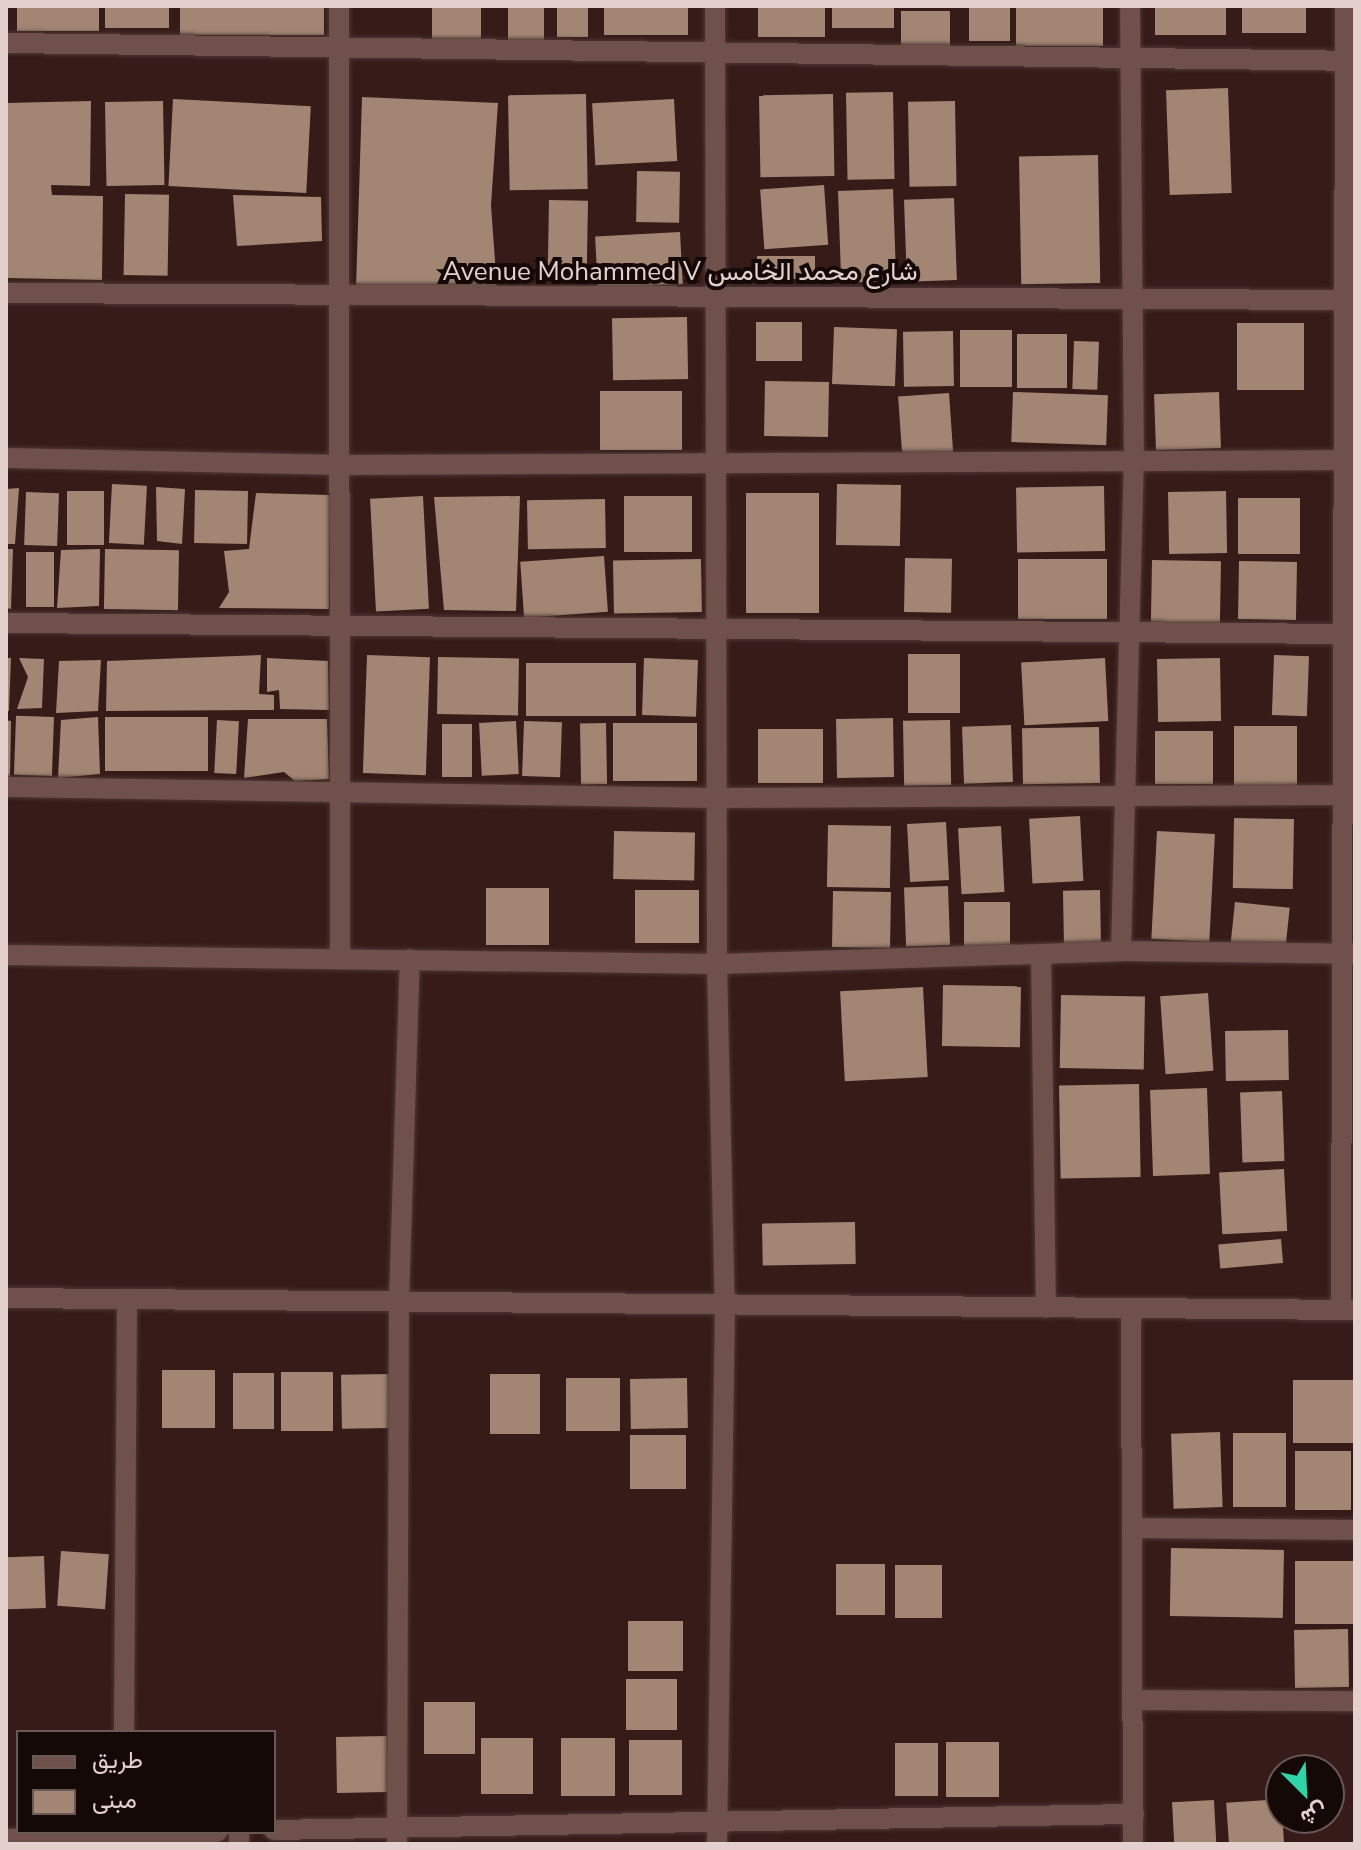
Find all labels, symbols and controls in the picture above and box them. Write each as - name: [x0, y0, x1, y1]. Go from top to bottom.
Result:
- street label: Avenue Mohammed V شارع محمد الخامس: [442, 256, 918, 288]
- legend: [16, 1730, 276, 1834]
- text: طريق: [92, 1744, 143, 1776]
- north arrow: [1265, 1754, 1345, 1834]
- text: مبنى: [92, 1784, 137, 1816]
- text: ش: [1296, 1795, 1332, 1833]

